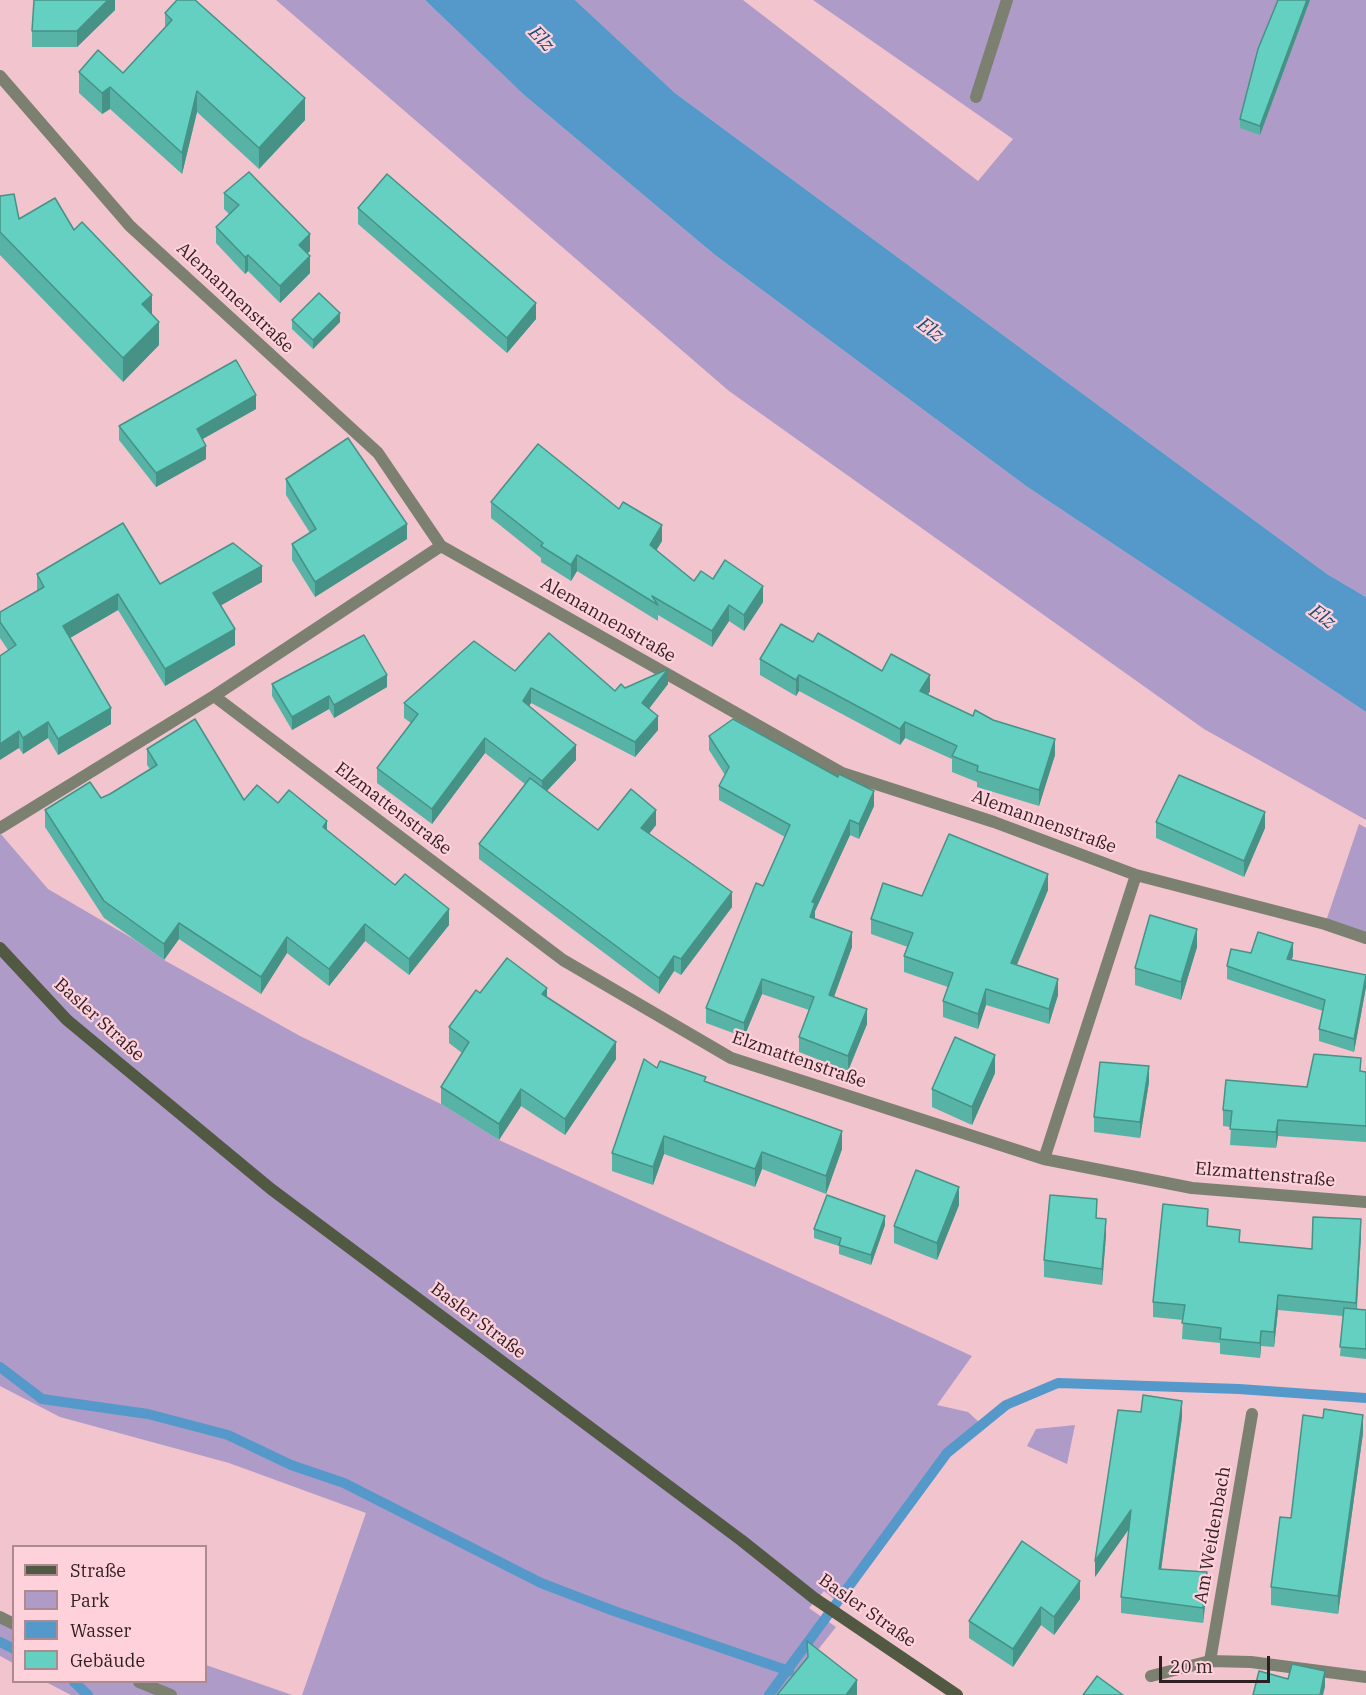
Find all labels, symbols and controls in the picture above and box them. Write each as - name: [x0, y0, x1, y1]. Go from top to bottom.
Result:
- water label: Elz: [523, 21, 559, 57]
- street label: Alemannenstraße: [172, 238, 298, 358]
- water label: Elz: [912, 313, 948, 347]
- street label: Alemannenstraße: [537, 573, 679, 667]
- water label: Elz: [1304, 600, 1340, 634]
- street label: Elzmattenstraße: [330, 758, 456, 860]
- street label: Alemannenstraße: [969, 786, 1119, 858]
- street label: Basler Straße: [49, 974, 149, 1066]
- street label: Elzmattenstraße: [729, 1027, 869, 1093]
- street label: Elzmattenstraße: [1194, 1158, 1336, 1192]
- street label: Basler Straße: [426, 1278, 530, 1364]
- street label: Am Weidenbach: [1190, 1465, 1236, 1605]
- legend: [12, 1545, 207, 1683]
- text: Straße: [70, 1559, 126, 1582]
- street label: Basler Straße: [814, 1570, 920, 1652]
- text: Park: [70, 1589, 109, 1612]
- text: Wasser: [70, 1619, 131, 1642]
- scale bar: [1162, 1644, 1273, 1682]
- text: Gebäude: [70, 1649, 145, 1672]
- text: 20 m: [1170, 1655, 1213, 1678]

